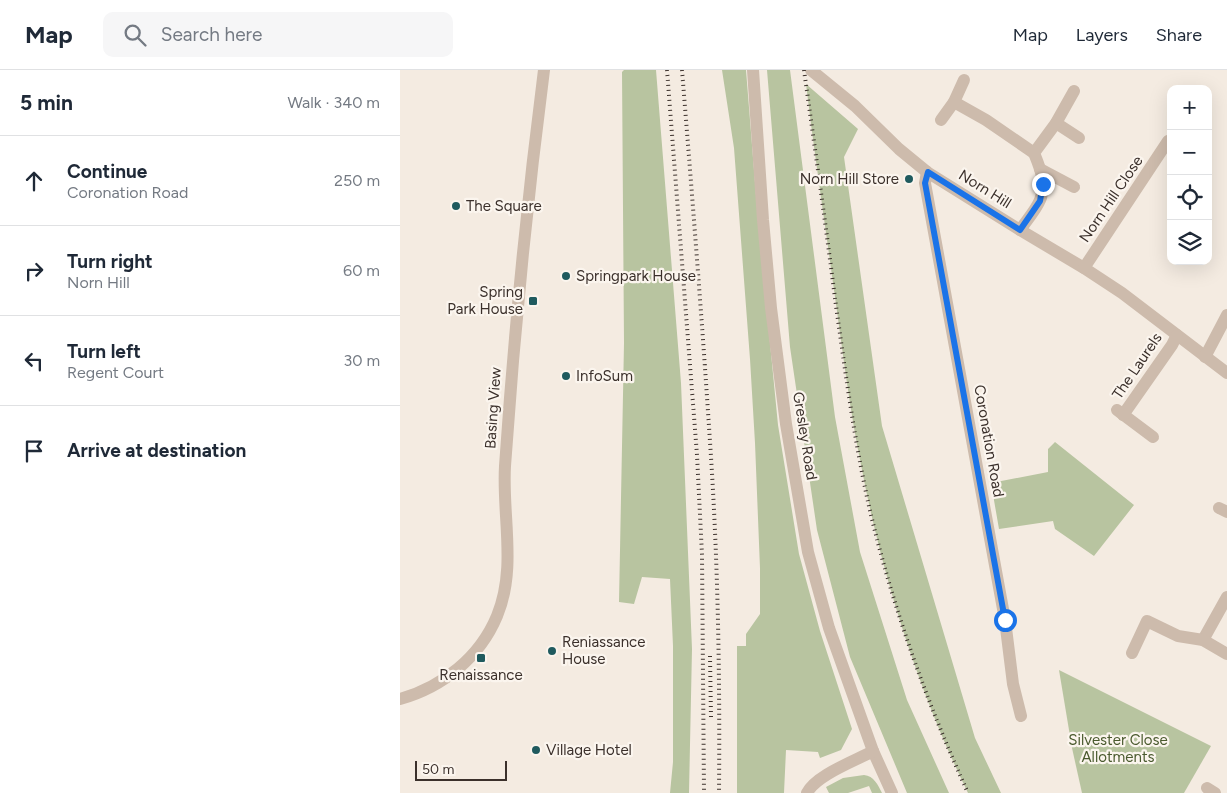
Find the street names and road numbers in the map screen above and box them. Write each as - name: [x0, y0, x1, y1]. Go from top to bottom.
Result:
- street label: Norn Hill Close: [1075, 152, 1147, 246]
- street label: Norn Hill: [955, 166, 1015, 212]
- street label: The Laurels: [1108, 329, 1166, 403]
- street label: Basing View: [481, 366, 505, 449]
- street label: Coronation Road: [970, 383, 1008, 499]
- street label: Gresley Road: [789, 391, 821, 481]

